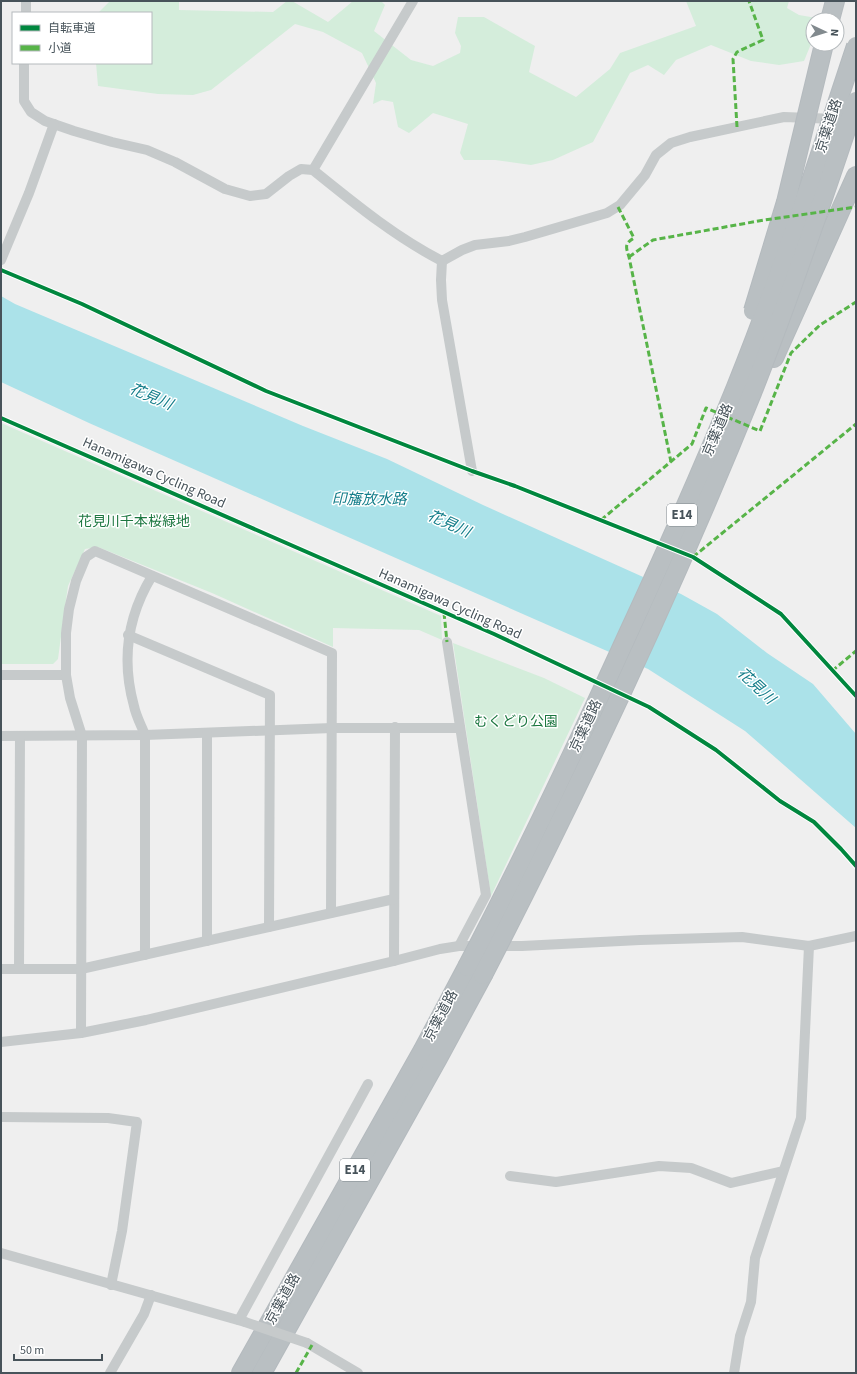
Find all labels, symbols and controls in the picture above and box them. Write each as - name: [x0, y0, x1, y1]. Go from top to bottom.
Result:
- legend: [12, 12, 152, 64]
- north arrow: [805, 12, 845, 52]
- text: 自転車道: [48, 20, 96, 37]
- text: N: [827, 28, 842, 37]
- text: 小道: [48, 40, 72, 57]
- street label: 京葉道路: [811, 96, 847, 156]
- water label: 花見川: [126, 379, 178, 416]
- street label: 京葉道路: [698, 400, 738, 460]
- street label: Hanamigawa Cycling Road: [79, 432, 229, 514]
- water label: 印旛放水路: [331, 489, 408, 510]
- road number: E14: [667, 504, 697, 526]
- water label: 花見川: [424, 505, 476, 544]
- park label: 花見川千本桜緑地: [78, 512, 190, 532]
- street label: Hanamigawa Cycling Road: [375, 563, 525, 645]
- water label: 花見川: [732, 663, 781, 710]
- street label: 京葉道路: [565, 696, 607, 756]
- park label: むくどり公園: [474, 712, 558, 732]
- street label: 京葉道路: [419, 987, 463, 1045]
- road number: E14: [340, 1159, 370, 1181]
- street label: 京葉道路: [261, 1270, 305, 1328]
- scale bar: [14, 1336, 102, 1362]
- text: 50 m: [20, 1342, 44, 1359]

